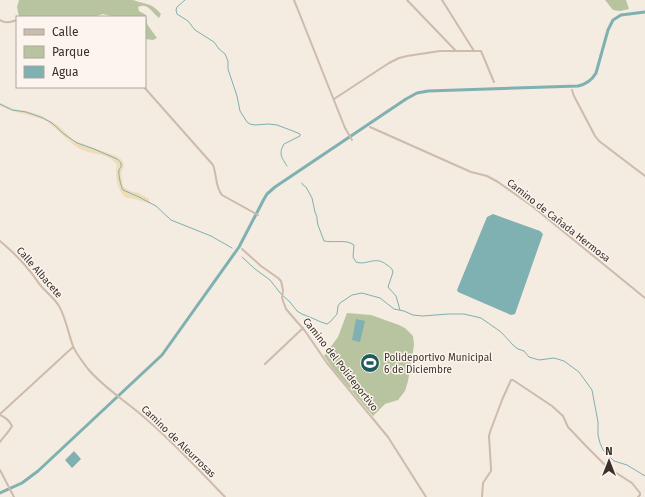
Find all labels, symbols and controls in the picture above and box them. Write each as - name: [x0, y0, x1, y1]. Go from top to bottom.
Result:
- legend: [16, 16, 146, 88]
- text: Calle: [52, 25, 79, 39]
- text: Parque: [52, 45, 90, 59]
- text: Agua: [52, 65, 79, 79]
- street label: Camino de Cañada Hermosa: [504, 177, 612, 265]
- street label: Calle Albacete: [14, 245, 65, 301]
- street label: Camino del Polideportivo: [300, 316, 380, 414]
- sports icon: Polideportivo Municipal 6 de Diciembre: [359, 352, 381, 374]
- place label: Polideportivo Municipal 6 de Diciembre: [384, 352, 492, 376]
- street label: Camino de Aleurrosas: [139, 403, 218, 480]
- north arrow: [589, 441, 629, 481]
- text: N: [605, 445, 613, 458]

